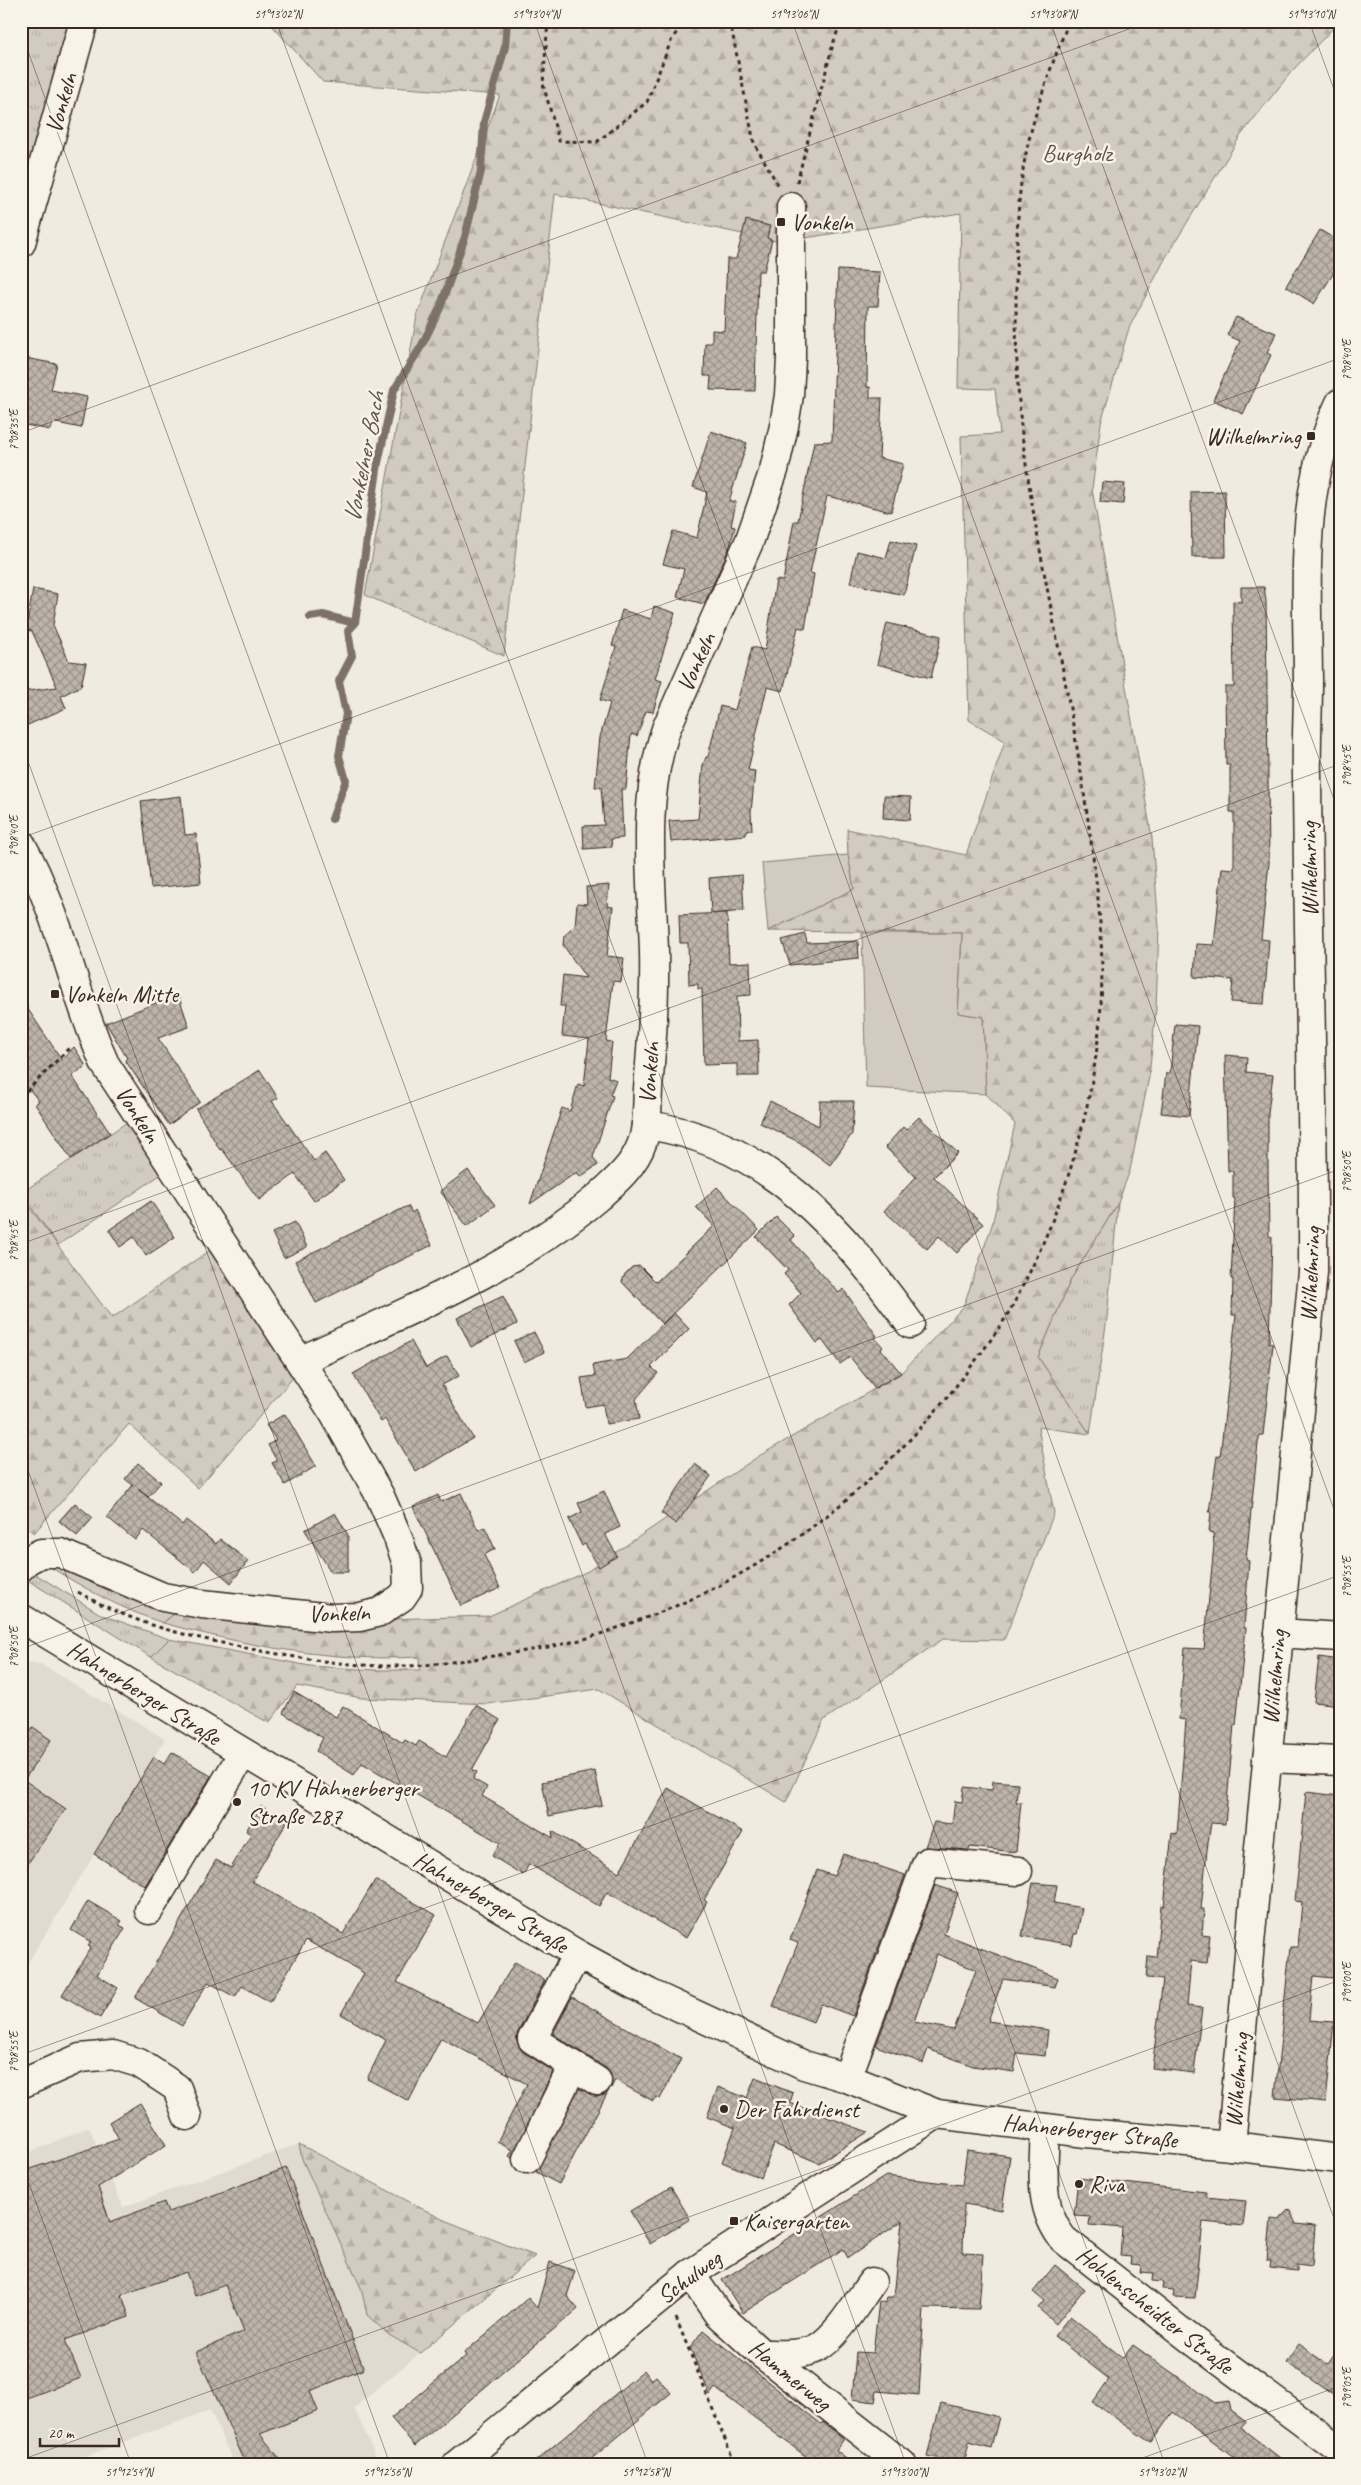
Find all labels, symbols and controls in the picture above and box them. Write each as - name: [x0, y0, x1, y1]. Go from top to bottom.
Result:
- text: 51°13'02"N: [254, 6, 303, 22]
- text: 51°13'04"N: [512, 6, 561, 22]
- text: 51°13'06"N: [770, 6, 819, 22]
- text: 51°13'08"N: [1029, 6, 1078, 22]
- text: 51°13'10"N: [1287, 6, 1336, 22]
- street label: Vonkeln: [38, 68, 84, 137]
- park label: Burgholz: [1042, 138, 1114, 168]
- place label: Vonkeln: [791, 207, 854, 237]
- marker: Vonkeln: [775, 216, 787, 228]
- text: 7°08'40"E: [1339, 338, 1355, 381]
- water label: Vonkelner Bach: [336, 387, 393, 525]
- text: 7°08'35"E: [6, 408, 22, 451]
- place label: Wilhelmring: [1206, 421, 1302, 451]
- marker: Wilhelmring: [1305, 430, 1317, 442]
- street label: Vonkeln: [670, 627, 723, 696]
- text: 7°08'45"E: [1339, 744, 1355, 787]
- text: 7°08'40"E: [6, 814, 22, 857]
- street label: Wilhelmring: [1293, 820, 1325, 917]
- place label: Vonkeln Mitte: [65, 979, 180, 1009]
- marker: Vonkeln Mitte: [49, 988, 61, 1000]
- street label: Vonkeln: [632, 1040, 666, 1105]
- street label: Vonkeln: [109, 1080, 168, 1149]
- text: 7°08'50"E: [1339, 1150, 1355, 1193]
- text: 7°08'45"E: [6, 1219, 22, 1262]
- street label: Wilhelmring: [1293, 1224, 1328, 1322]
- text: 7°08'55"E: [1339, 1555, 1355, 1598]
- street label: Vonkeln: [308, 1597, 372, 1629]
- text: 7°08'50"E: [6, 1625, 22, 1668]
- street label: Wilhelmring: [1255, 1627, 1293, 1726]
- street label: Hahnerberger Straße: [62, 1634, 228, 1753]
- place label: 10 KV Hahnerberger Straße 287: [247, 1773, 421, 1831]
- marker: 10 KV Hahnerberger Straße 287: [231, 1796, 243, 1808]
- street label: Hahnerberger Straße: [408, 1844, 576, 1961]
- text: 7°09'00"E: [1339, 1961, 1355, 2004]
- text: 7°08'55"E: [6, 2030, 22, 2073]
- street label: Wilhelmring: [1218, 2030, 1256, 2129]
- place label: Der Fahrdienst: [734, 2094, 861, 2124]
- marker: Der Fahrdienst: [718, 2103, 730, 2115]
- street label: Hahnerberger Straße: [1001, 2107, 1181, 2155]
- place label: Riva: [1089, 2169, 1126, 2199]
- marker: Riva: [1073, 2178, 1085, 2190]
- place label: Kaisergarten: [744, 2206, 850, 2236]
- marker: Kaisergarten: [728, 2215, 740, 2227]
- street label: Hohlenscheidter Straße: [1070, 2239, 1241, 2382]
- street label: Schulweg: [651, 2242, 729, 2310]
- street label: Hammerweg: [743, 2333, 839, 2419]
- text: 7°09'05"E: [1339, 2366, 1355, 2409]
- scale bar: [40, 2415, 119, 2447]
- text: 20 m: [48, 2424, 75, 2443]
- text: 51°12'54"N: [105, 2464, 154, 2480]
- text: 51°12'56"N: [363, 2464, 412, 2480]
- text: 51°12'58"N: [622, 2464, 671, 2480]
- text: 51°13'00"N: [880, 2464, 929, 2480]
- text: 51°13'02"N: [1138, 2464, 1187, 2480]

